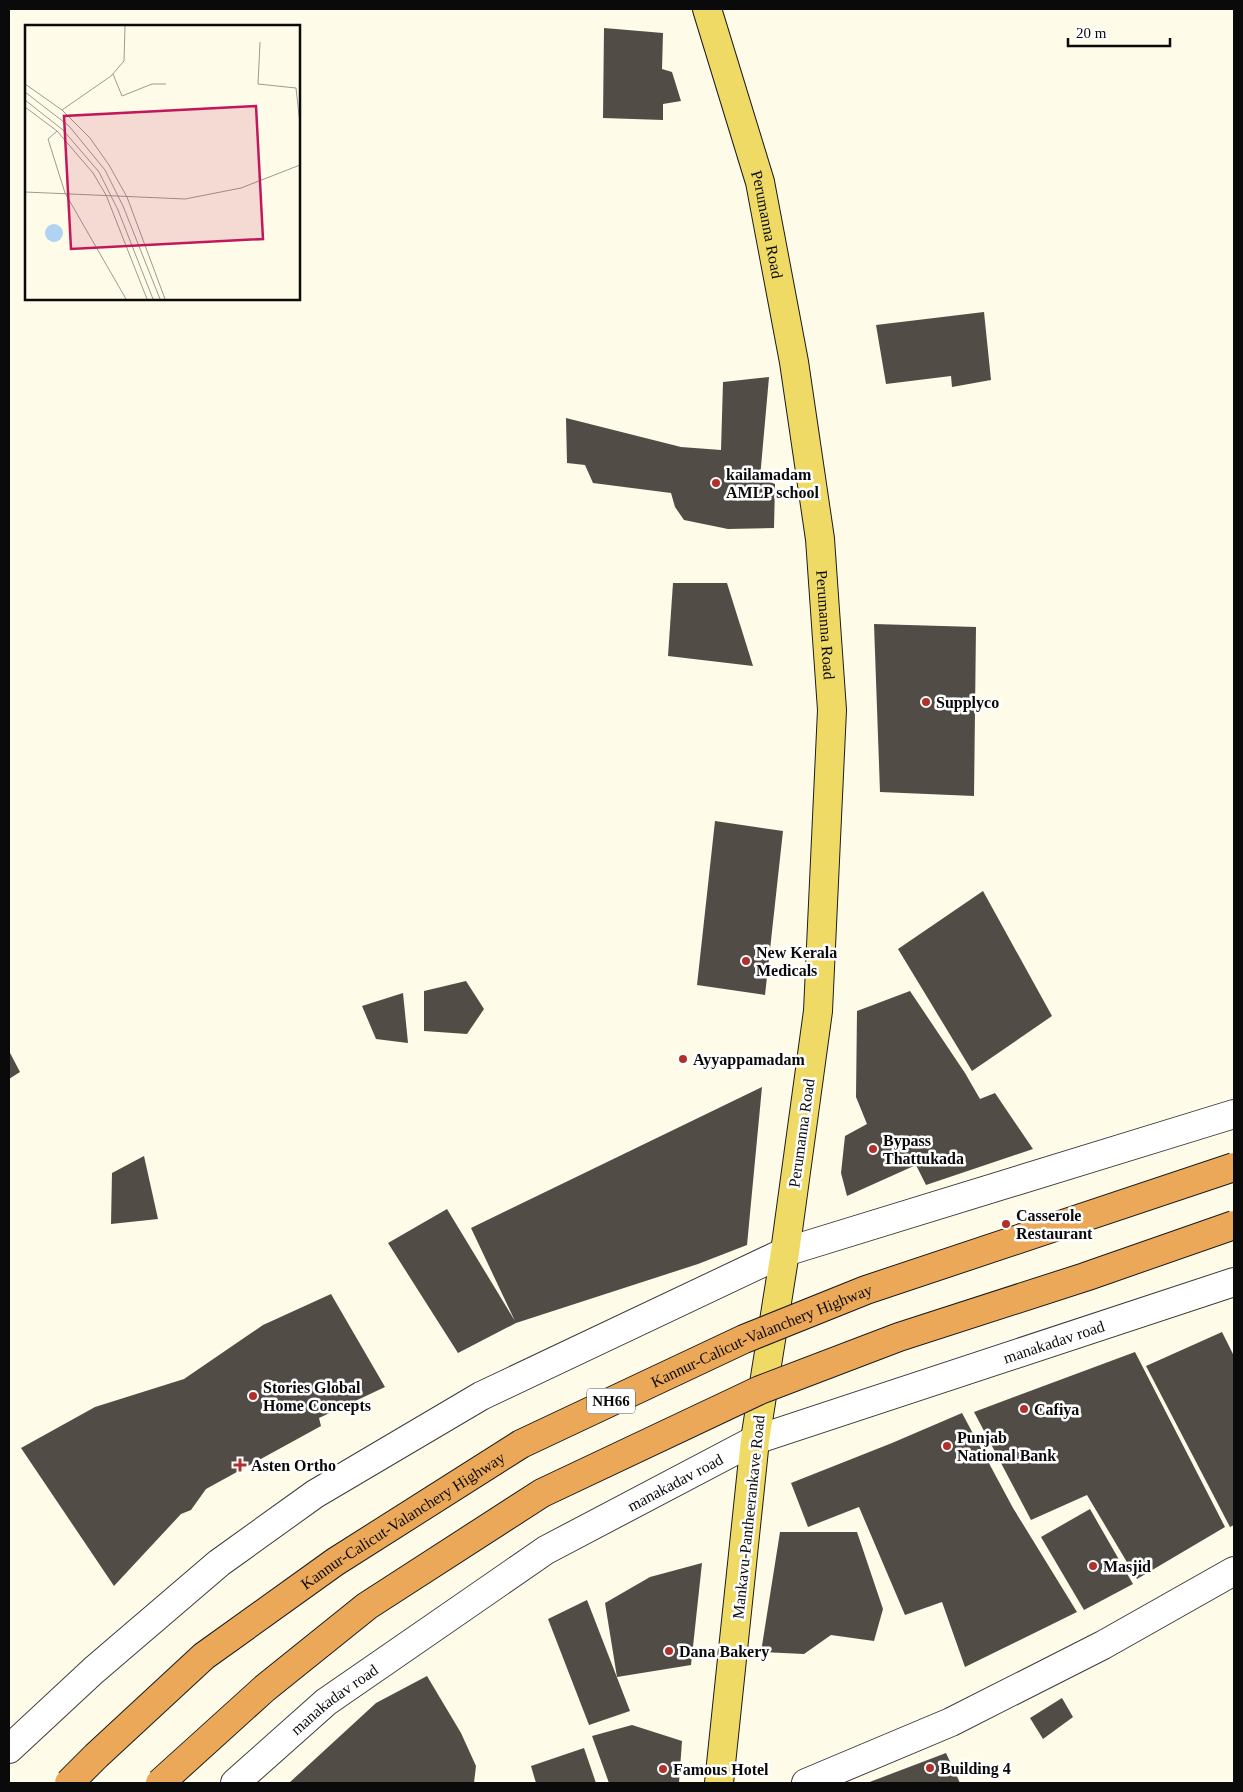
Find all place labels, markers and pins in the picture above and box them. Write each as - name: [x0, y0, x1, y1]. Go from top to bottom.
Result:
- place label: kailamadam AMLP school: [726, 466, 819, 501]
- marker: kailamadam AMLP school: [710, 477, 722, 489]
- place label: Supplyco: [936, 694, 999, 712]
- marker: Supplyco: [920, 696, 932, 708]
- place label: New Kerala Medicals: [756, 944, 837, 979]
- marker: New Kerala Medicals: [740, 955, 752, 967]
- place label: Ayyappamadam: [693, 1051, 805, 1069]
- marker: Ayyappamadam: [677, 1053, 689, 1065]
- place label: Bypass Thattukada: [883, 1132, 964, 1167]
- marker: Bypass Thattukada: [867, 1143, 879, 1155]
- place label: Casserole Restaurant: [1016, 1207, 1093, 1242]
- marker: Casserole Restaurant: [1000, 1218, 1012, 1230]
- place label: Stories Global Home Concepts: [263, 1379, 371, 1415]
- marker: Stories Global Home Concepts: [247, 1390, 259, 1402]
- place label: Cafiya: [1034, 1401, 1079, 1419]
- marker: Cafiya: [1018, 1403, 1030, 1415]
- place label: Punjab National Bank: [957, 1429, 1056, 1464]
- marker: Punjab National Bank: [941, 1440, 953, 1452]
- place label: Asten Ortho: [251, 1457, 336, 1474]
- marker: Asten Ortho: [233, 1458, 247, 1472]
- place label: Masjid: [1103, 1558, 1151, 1576]
- marker: Masjid: [1087, 1560, 1099, 1572]
- place label: Dana Bakery: [679, 1643, 769, 1661]
- marker: Dana Bakery: [663, 1645, 675, 1657]
- place label: Building 4: [940, 1760, 1011, 1778]
- place label: Famous Hotel: [673, 1761, 769, 1778]
- marker: Building 4: [924, 1762, 936, 1774]
- marker: Famous Hotel: [657, 1763, 669, 1775]

